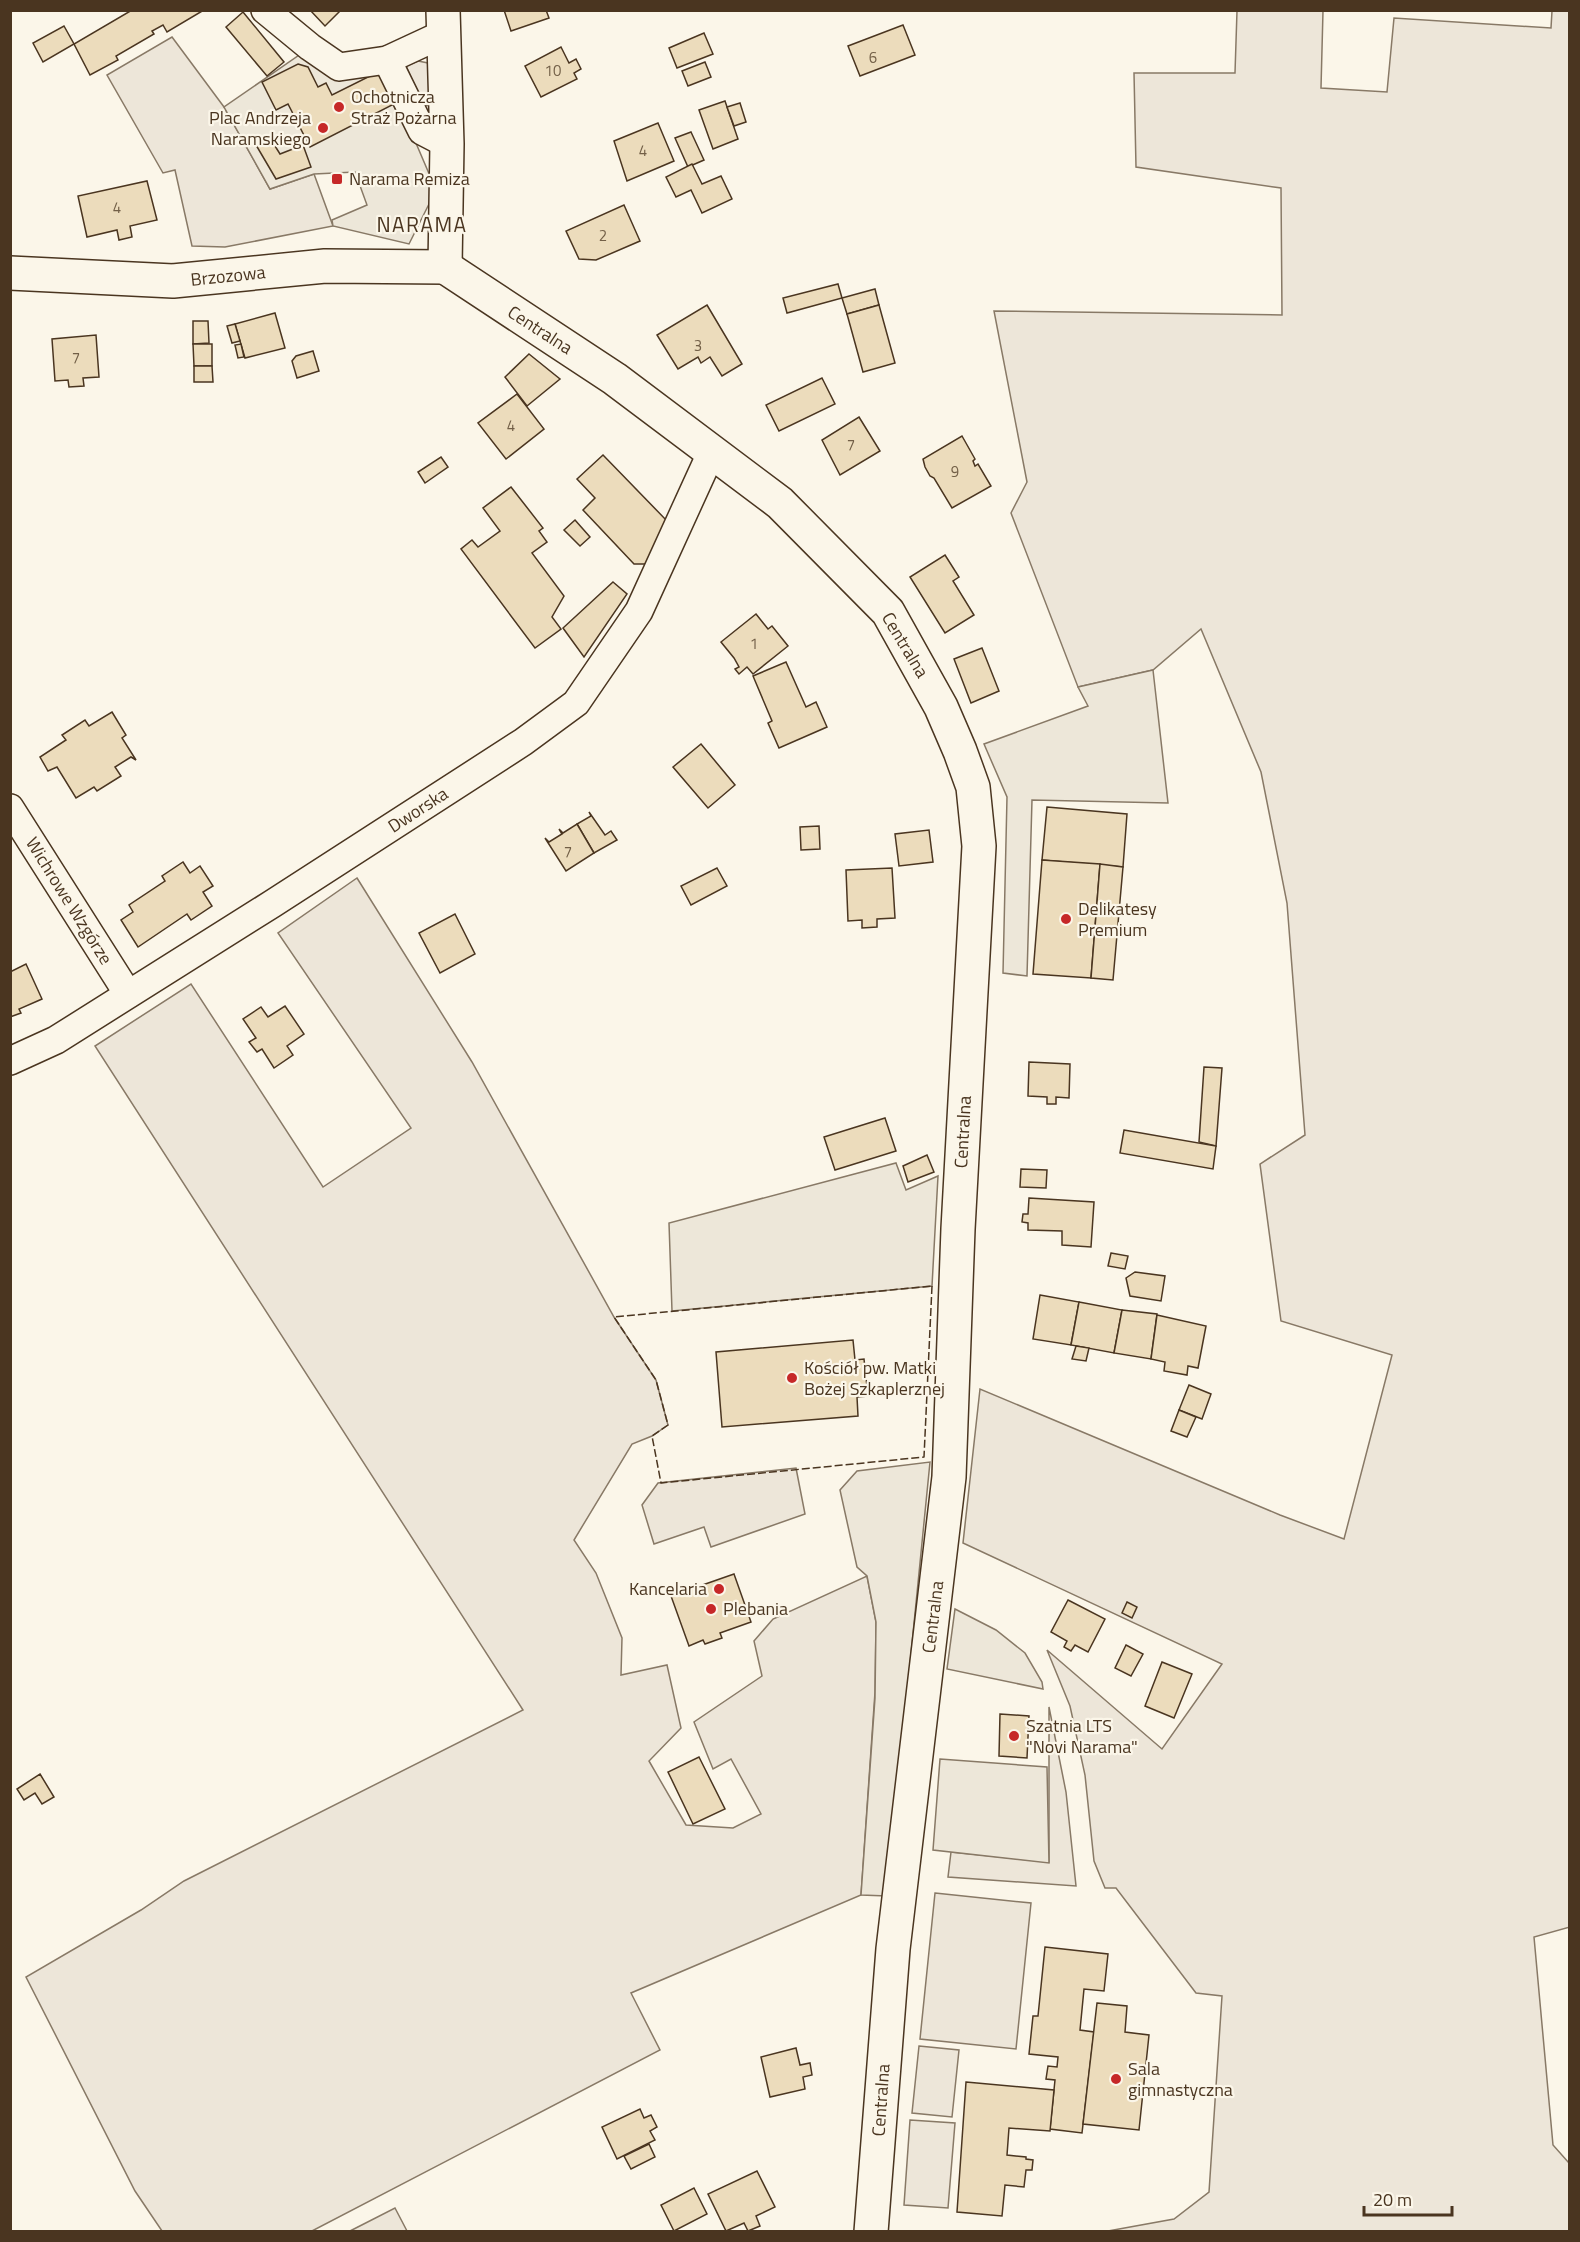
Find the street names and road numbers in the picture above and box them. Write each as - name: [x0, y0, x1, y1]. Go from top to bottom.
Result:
- street label: Brzozowa: [189, 258, 267, 293]
- street label: Centralna: [502, 298, 578, 361]
- street label: Centralna: [875, 607, 936, 683]
- street label: Dworska: [382, 780, 453, 839]
- street label: Wichrowe Wzgórze: [19, 832, 120, 970]
- street label: Centralna: [947, 1095, 978, 1169]
- street label: Centralna: [915, 1579, 950, 1655]
- street label: Centralna: [864, 2063, 897, 2137]

